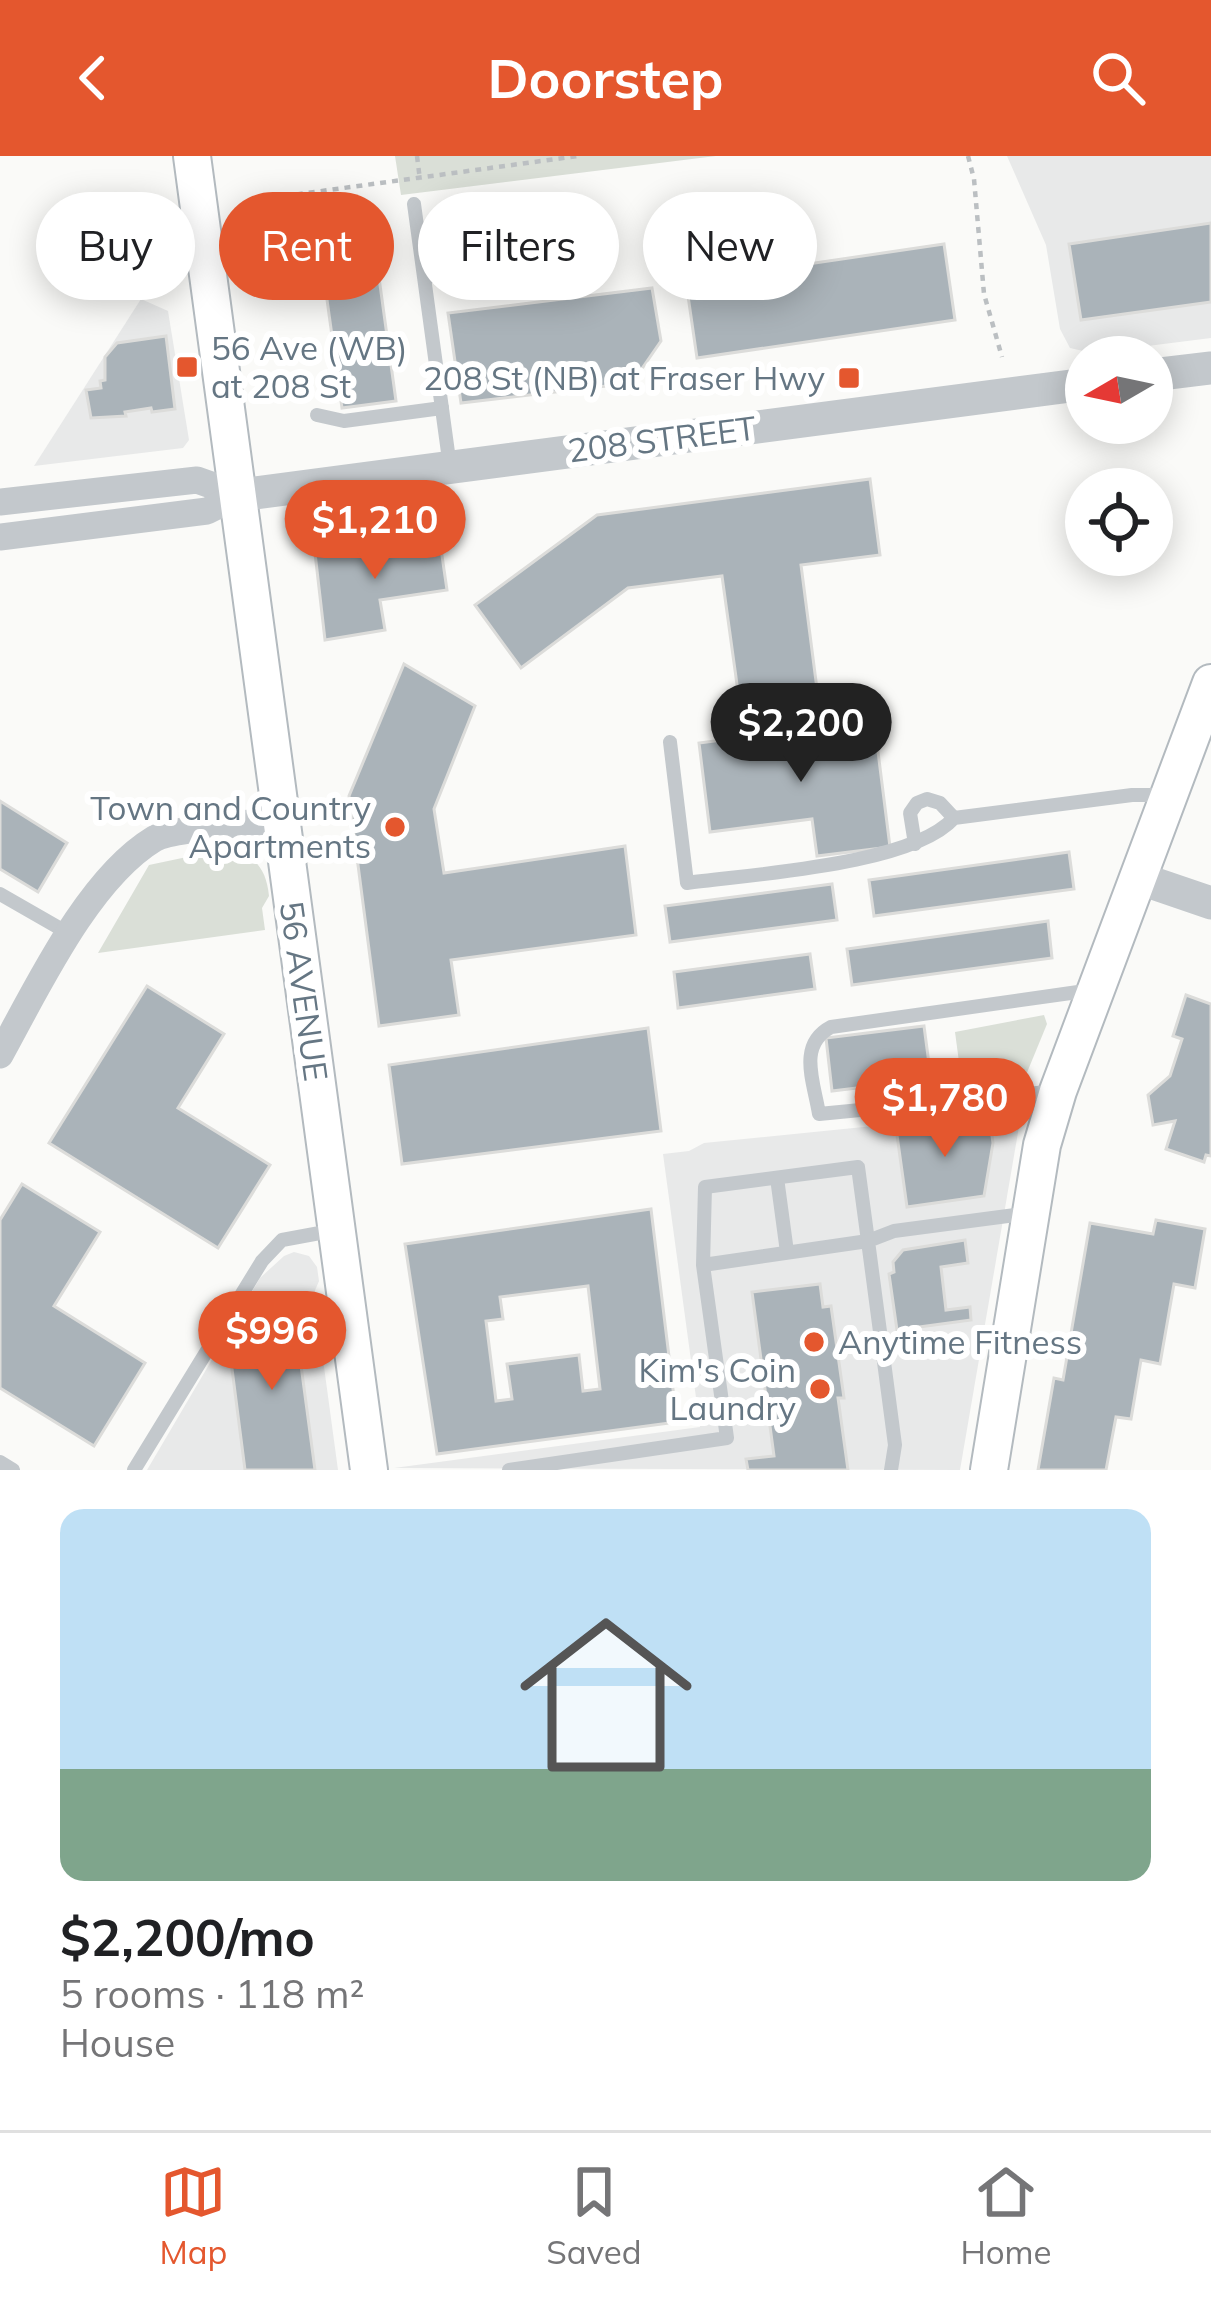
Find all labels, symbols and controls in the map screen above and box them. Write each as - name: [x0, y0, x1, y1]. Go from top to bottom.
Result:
- text: Doorstep: [487, 44, 724, 112]
- icon: back: [60, 45, 126, 111]
- icon: search: [1085, 45, 1151, 111]
- chip: Buy: [36, 192, 195, 300]
- chip: Rent: [219, 192, 394, 300]
- chip: Filters: [418, 192, 619, 300]
- chip: New: [643, 192, 817, 300]
- place label: 56 Ave (WB) at 208 St: [211, 327, 408, 406]
- north arrow: [1065, 336, 1173, 444]
- map controls: [1065, 336, 1173, 576]
- marker: 56 Ave (WB) at 208 St: [174, 354, 200, 380]
- place label: 208 St (NB) at Fraser Hwy: [423, 357, 825, 398]
- marker: 208 St (NB) at Fraser Hwy: [836, 365, 862, 391]
- street label: 208 STREET: [566, 407, 758, 470]
- button: locate: [1065, 468, 1173, 576]
- pin: $1,210: [277, 480, 473, 582]
- text: $1,210: [312, 494, 438, 543]
- pin: $2,200: [703, 683, 899, 785]
- text: $2,200: [738, 697, 864, 746]
- place label: Town and Country Apartments: [90, 787, 371, 866]
- marker: Town and Country Apartments: [382, 814, 408, 840]
- street label: 56 AVENUE: [272, 898, 337, 1084]
- pin: $1,780: [847, 1058, 1043, 1160]
- text: $1,780: [882, 1072, 1008, 1121]
- pin: $996: [201, 1291, 343, 1393]
- text: $996: [225, 1305, 319, 1354]
- place label: Anytime Fitness: [838, 1321, 1082, 1362]
- marker: Anytime Fitness: [801, 1329, 827, 1355]
- place label: Kim's Coin Laundry: [639, 1349, 796, 1428]
- marker: Kim's Coin Laundry: [807, 1376, 833, 1402]
- icon: home: [498, 1587, 714, 1803]
- text: $2,200/mo: [60, 1905, 315, 1969]
- text: 5 rooms · 118 m²: [60, 1969, 364, 2018]
- text: House: [60, 2018, 175, 2067]
- tab: Map: [159, 2159, 227, 2272]
- tab: Saved: [546, 2159, 642, 2272]
- tab: Home: [960, 2159, 1052, 2272]

